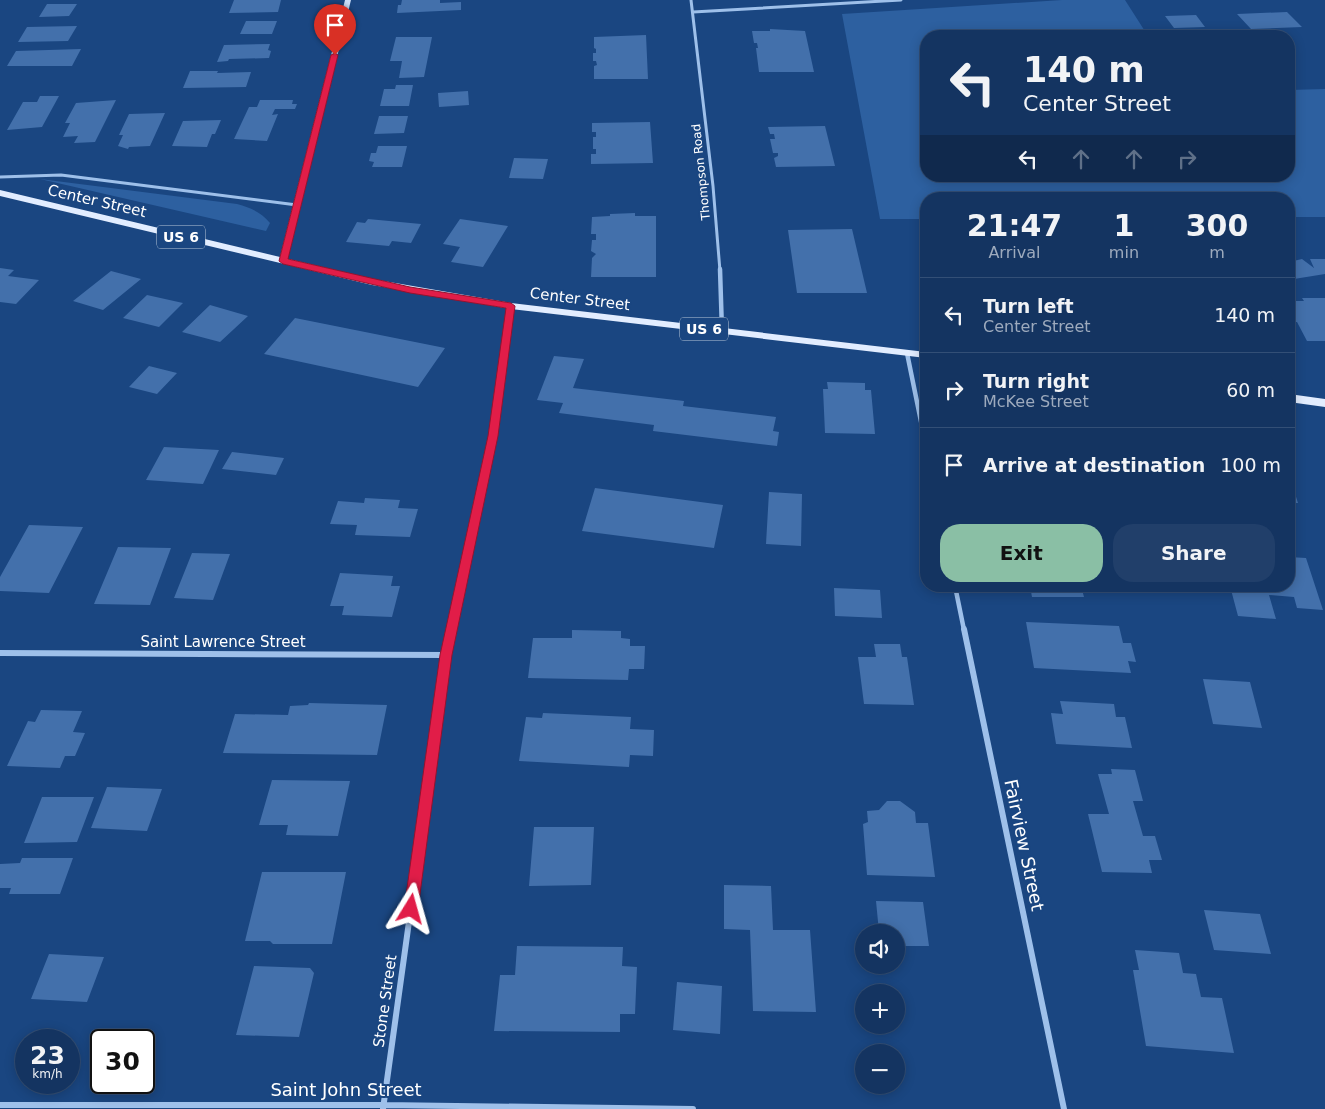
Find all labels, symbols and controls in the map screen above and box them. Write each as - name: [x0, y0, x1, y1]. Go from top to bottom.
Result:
- pin: [314, 4, 356, 55]
- icon: arrive: [321, 11, 349, 39]
- icon: left: [940, 50, 1005, 115]
- text: 140 m: [1023, 50, 1145, 90]
- text: Center Street: [1023, 91, 1171, 116]
- street label: Thompson Road: [689, 123, 713, 222]
- icon: left: [1014, 145, 1042, 173]
- icon: ahead: [1067, 145, 1095, 173]
- icon: ahead: [1120, 145, 1148, 173]
- icon: right: [1173, 145, 1201, 173]
- street label: Center Street: [46, 181, 148, 221]
- text: 21:47: [967, 208, 1062, 243]
- text: 1: [1113, 208, 1134, 243]
- text: 300: [1186, 208, 1248, 243]
- road number: US 6: [157, 226, 205, 248]
- text: Arrival: [988, 243, 1040, 262]
- text: min: [1109, 243, 1139, 262]
- text: m: [1209, 243, 1225, 262]
- street label: Center Street: [529, 284, 631, 314]
- text: Turn left: [983, 295, 1074, 317]
- icon: left: [940, 301, 968, 329]
- text: 140 m: [1214, 304, 1275, 326]
- text: Center Street: [983, 317, 1091, 336]
- road number: US 6: [680, 318, 728, 340]
- text: Turn right: [983, 370, 1089, 392]
- icon: right: [940, 376, 968, 404]
- text: 60 m: [1226, 379, 1275, 401]
- text: McKee Street: [983, 392, 1089, 411]
- icon: arrive: [940, 451, 968, 479]
- text: Arrive at destination: [983, 454, 1205, 476]
- text: 100 m: [1220, 454, 1281, 476]
- button: Exit: [940, 524, 1103, 582]
- button: Share: [1113, 524, 1275, 582]
- street label: Saint Lawrence Street: [140, 633, 306, 651]
- street label: Fairview Street: [1000, 777, 1049, 913]
- position arrow: [384, 882, 436, 934]
- map controls: [855, 924, 905, 1094]
- button: sound: [855, 924, 905, 974]
- street label: Stone Street: [370, 953, 400, 1049]
- button: +: [855, 984, 905, 1034]
- speed limit sign: 30: [90, 1029, 155, 1094]
- text: 23: [30, 1041, 65, 1070]
- button: −: [855, 1044, 905, 1094]
- text: km/h: [32, 1067, 63, 1081]
- street label: Saint John Street: [270, 1079, 422, 1100]

